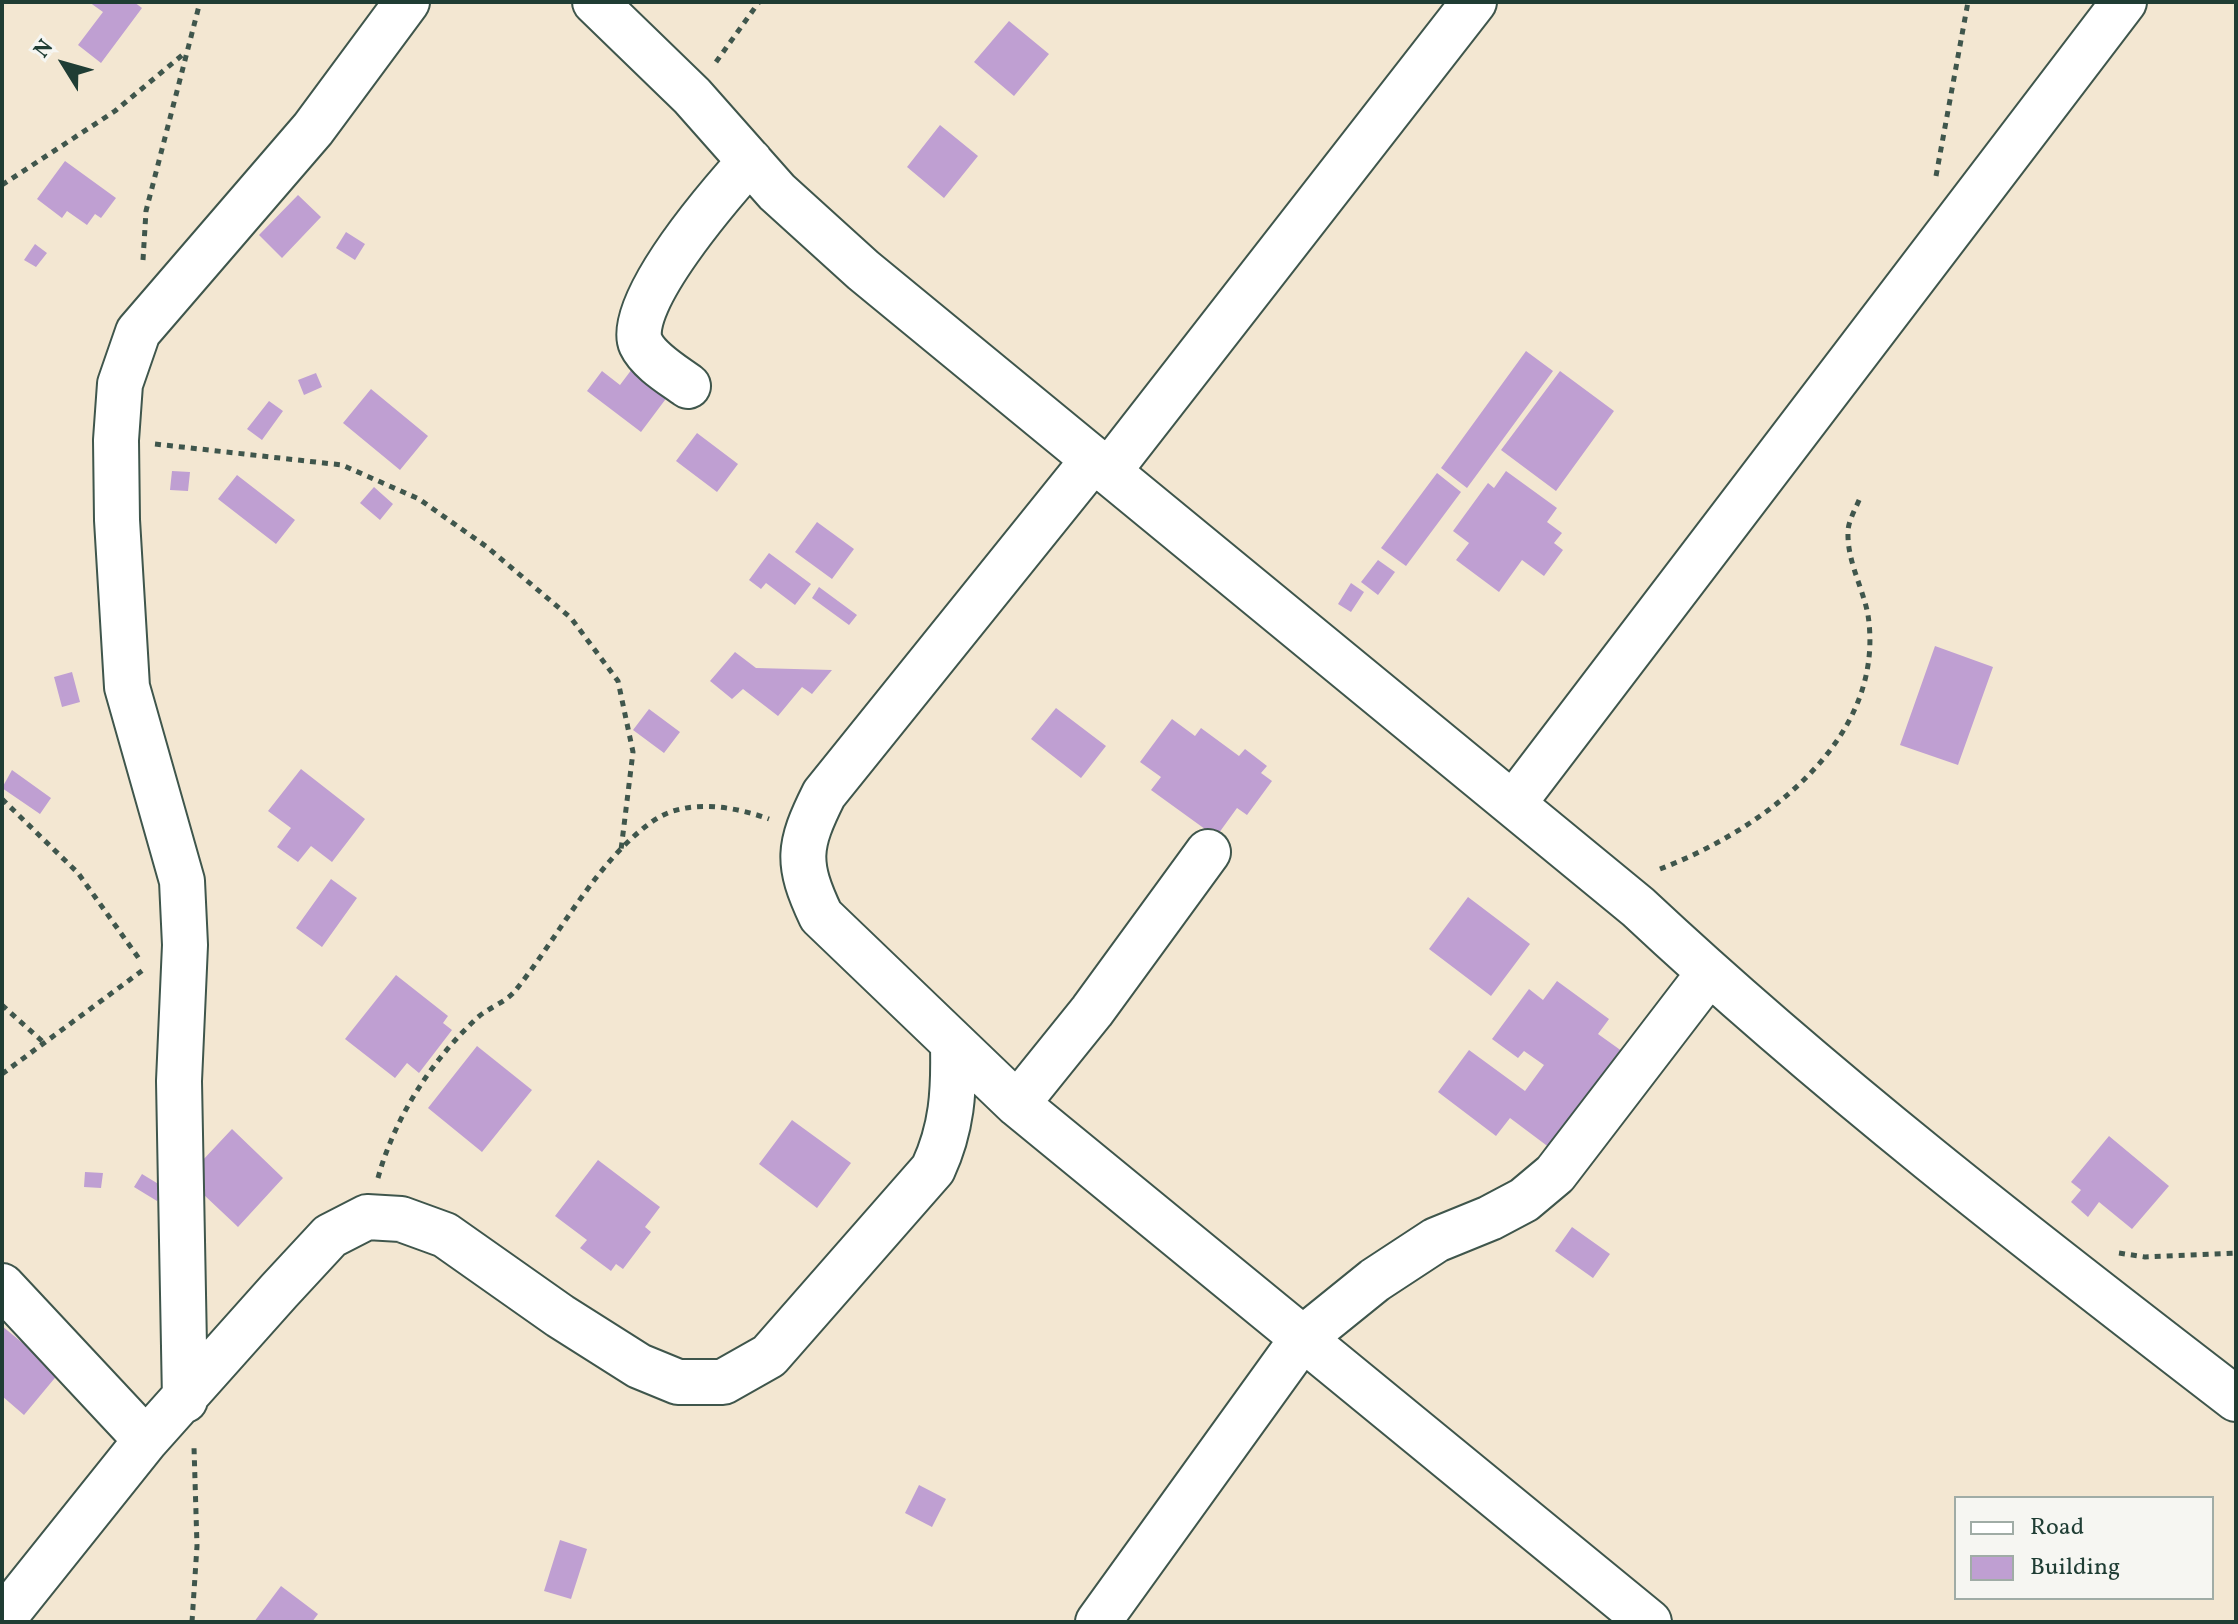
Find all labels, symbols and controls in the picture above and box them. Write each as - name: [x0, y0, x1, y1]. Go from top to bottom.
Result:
- north arrow: [24, 24, 104, 104]
- text: N: [27, 34, 62, 65]
- legend: [1954, 1496, 2214, 1600]
- text: Road: [2030, 1511, 2084, 1545]
- text: Building: [2030, 1551, 2120, 1585]

